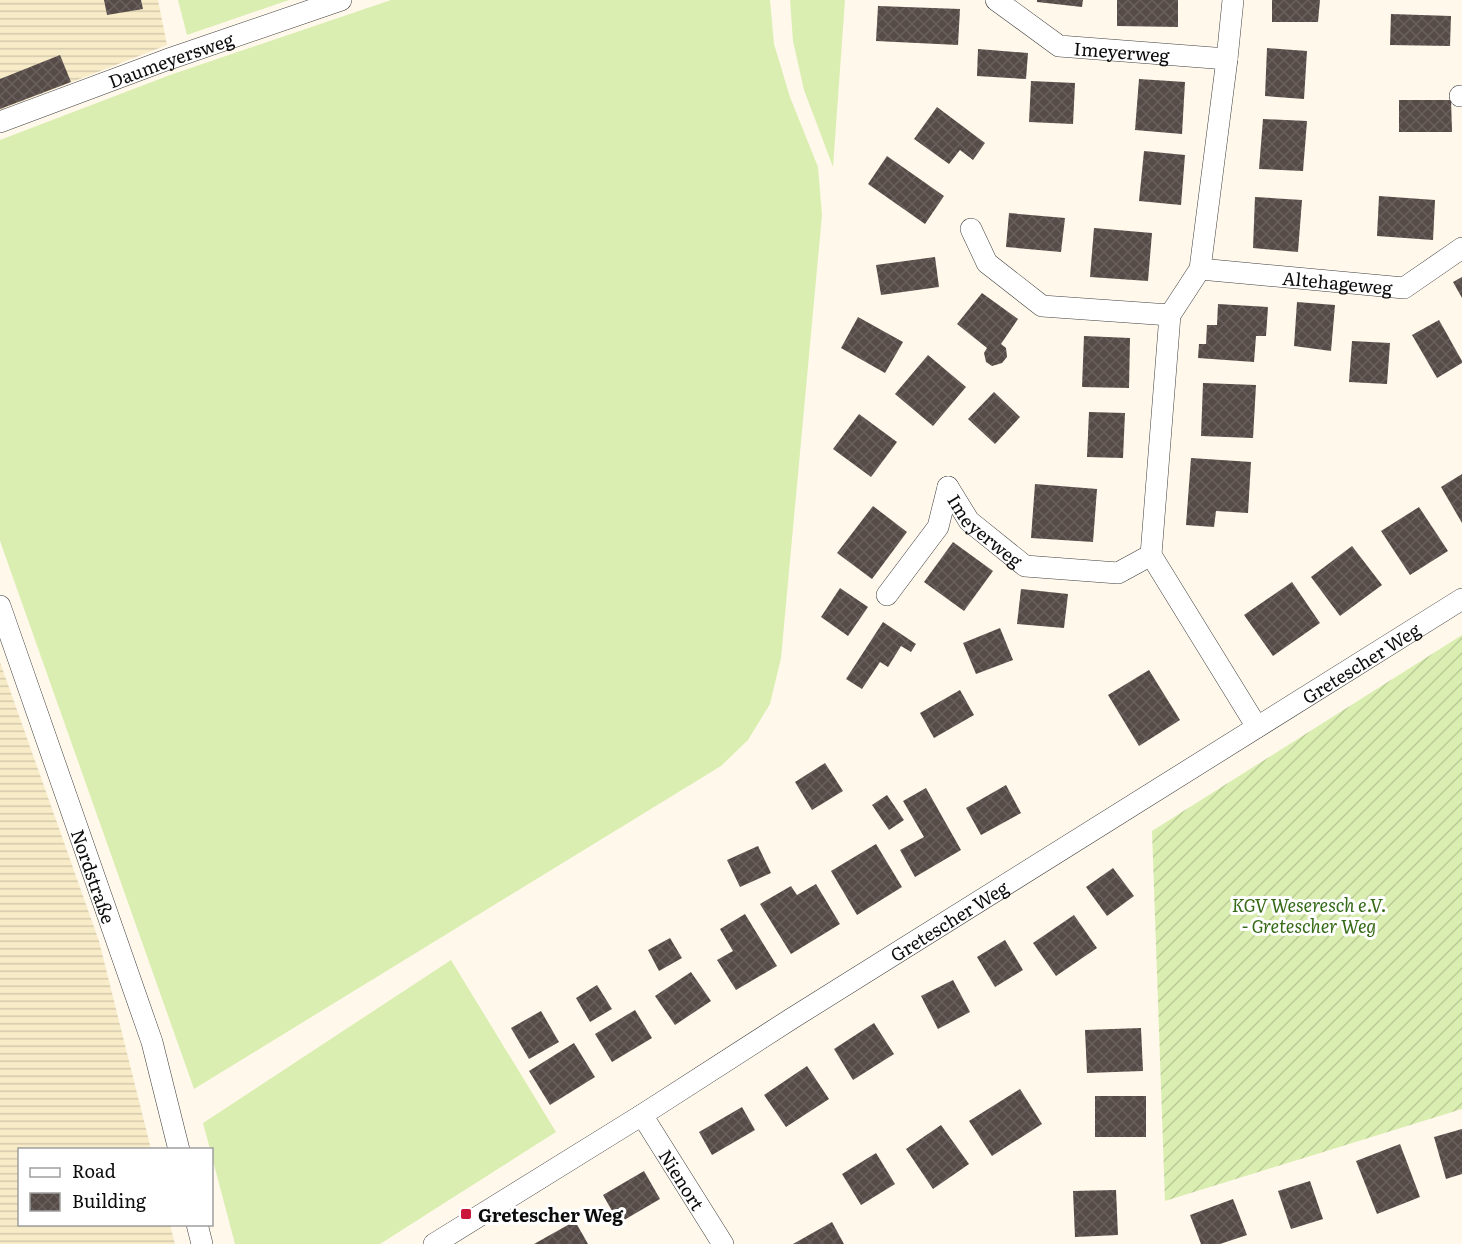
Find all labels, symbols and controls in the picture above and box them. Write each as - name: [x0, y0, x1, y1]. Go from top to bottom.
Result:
- street label: Daumeyersweg: [104, 24, 238, 94]
- street label: Imeyerweg: [1073, 34, 1172, 68]
- street label: Altehageweg: [1281, 263, 1395, 300]
- street label: Imeyerweg: [942, 488, 1030, 573]
- street label: Gretescher Weg: [1296, 615, 1426, 710]
- street label: Nordstraße: [65, 825, 123, 927]
- street label: Gretescher Weg: [884, 873, 1014, 968]
- park label: KGV Weseresch e.V. - Gretescher Weg: [1232, 891, 1386, 939]
- street label: Nienort: [653, 1144, 712, 1216]
- legend: [18, 1148, 213, 1226]
- text: Road: [72, 1157, 116, 1184]
- text: Building: [72, 1187, 147, 1214]
- place label: Gretescher Weg: [478, 1201, 624, 1228]
- marker: Gretescher Weg: [459, 1207, 473, 1221]

